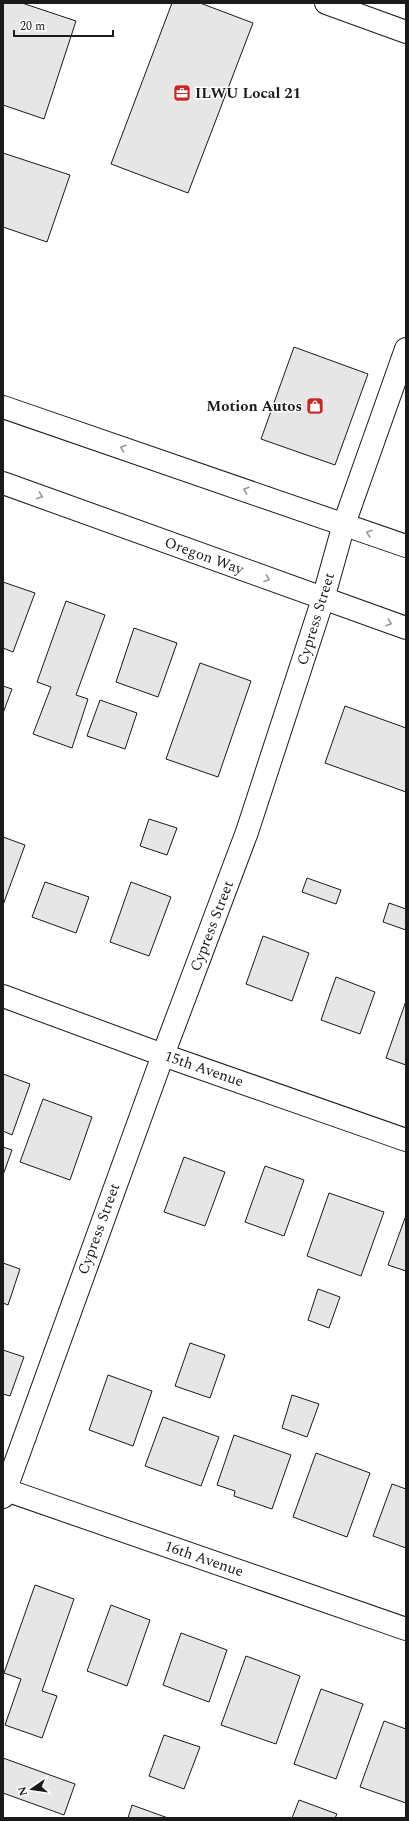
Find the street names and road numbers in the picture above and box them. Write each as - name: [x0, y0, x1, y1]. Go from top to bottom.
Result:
- street label: Oregon Way: [161, 531, 248, 581]
- street label: Cypress Street: [291, 570, 341, 668]
- street label: Cypress Street: [184, 877, 240, 975]
- street label: 15th Avenue: [161, 1045, 247, 1093]
- street label: Cypress Street: [72, 1180, 126, 1278]
- street label: 16th Avenue: [161, 1535, 247, 1583]

